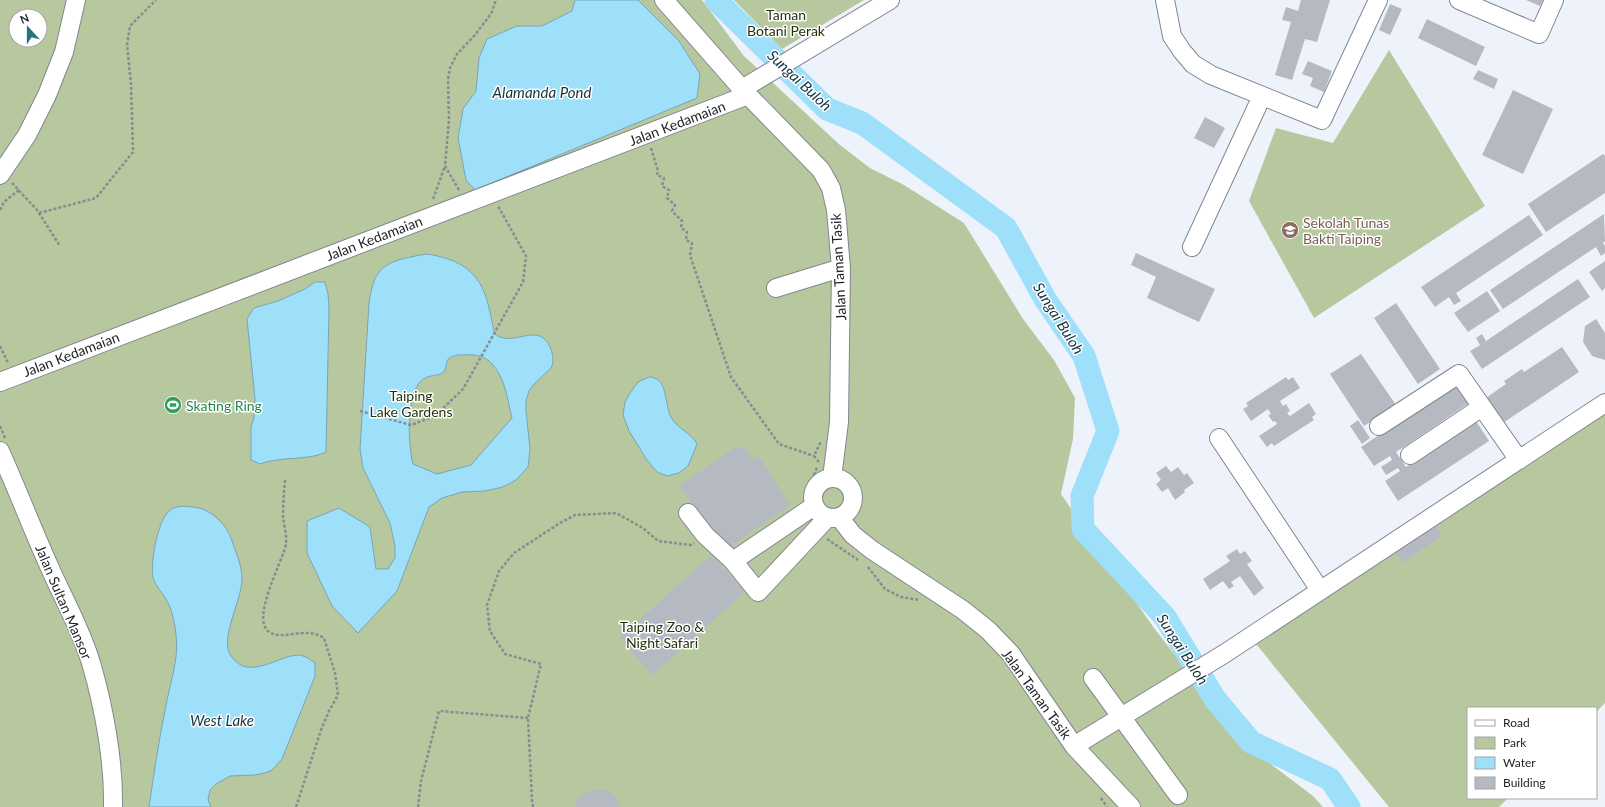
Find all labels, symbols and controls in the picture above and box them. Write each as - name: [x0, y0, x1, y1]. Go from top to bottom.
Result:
- park label: Taman Botani Perak: [747, 6, 826, 39]
- north arrow: [8, 8, 48, 48]
- text: N: [18, 11, 31, 26]
- water label: Sungai Buloh: [764, 46, 836, 114]
- water label: Alamanda Pond: [492, 83, 591, 101]
- street label: Jalan Kedamaian: [626, 97, 728, 149]
- street label: Jalan Kedamaian: [323, 212, 425, 264]
- street label: Jalan Taman Tasik: [827, 212, 849, 321]
- place label: Sekolah Tunas Bakti Taiping: [1303, 214, 1389, 247]
- school or university icon: Sekolah Tunas Bakti Taiping: [1280, 220, 1300, 240]
- water label: Sungai Buloh: [1030, 279, 1088, 357]
- street label: Jalan Kedamaian: [20, 328, 122, 380]
- park label: Taiping Lake Gardens: [370, 387, 452, 420]
- sports icon: Skating Ring: [163, 395, 183, 415]
- place label: Skating Ring: [186, 397, 262, 414]
- street label: Jalan Sultan Mansor: [32, 542, 96, 662]
- water label: Sungai Buloh: [1153, 610, 1213, 688]
- park label: Taiping Zoo & Night Safari: [620, 618, 704, 651]
- street label: Jalan Taman Tasik: [999, 646, 1076, 743]
- legend: [1467, 707, 1597, 799]
- water label: West Lake: [190, 711, 254, 729]
- text: Road: [1503, 715, 1530, 730]
- text: Park: [1503, 735, 1527, 750]
- text: Water: [1503, 755, 1536, 770]
- text: Building: [1503, 775, 1546, 790]

